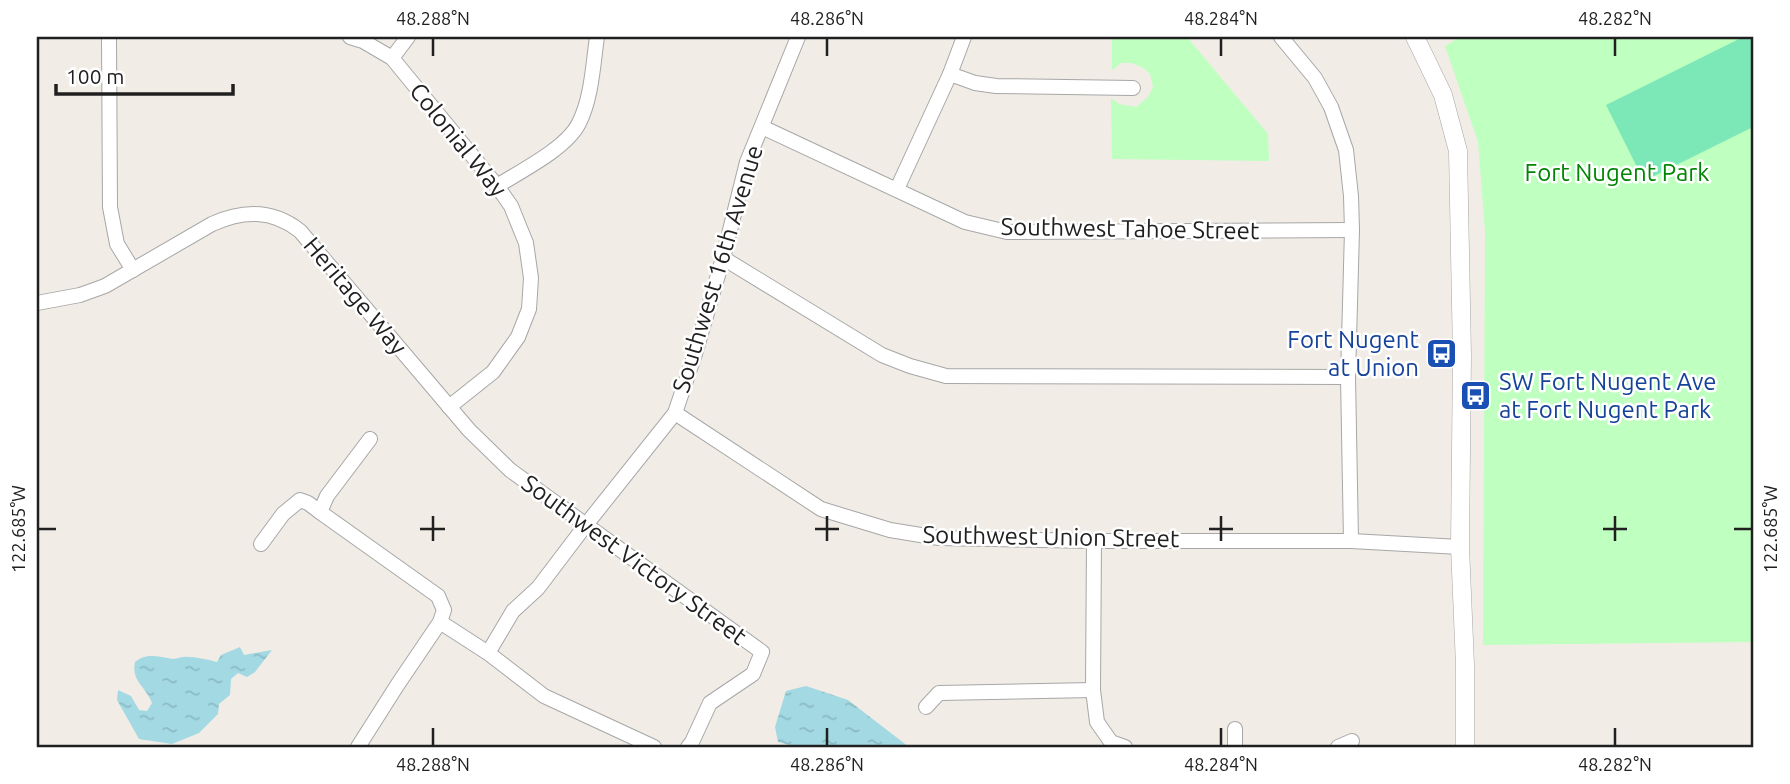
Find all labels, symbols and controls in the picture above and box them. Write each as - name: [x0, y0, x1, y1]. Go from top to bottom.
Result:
- text: 48.288°N: [396, 8, 470, 28]
- text: 48.286°N: [790, 8, 864, 28]
- text: 48.284°N: [1184, 8, 1258, 28]
- text: 48.282°N: [1578, 8, 1652, 28]
- scale bar: [56, 52, 233, 96]
- text: 100 m: [66, 64, 124, 88]
- street label: Colonial Way: [404, 77, 513, 202]
- street label: Southwest 16th Avenue: [667, 142, 768, 396]
- park label: Fort Nugent Park: [1525, 159, 1709, 186]
- street label: Southwest Tahoe Street: [1000, 213, 1260, 244]
- street label: Heritage Way: [299, 232, 413, 360]
- place label: Fort Nugent at Union: [1287, 326, 1420, 381]
- bus stop icon: Fort Nugent at Union: [1425, 337, 1459, 371]
- place label: SW Fort Nugent Ave at Fort Nugent Park: [1499, 368, 1717, 423]
- bus stop icon: SW Fort Nugent Ave at Fort Nugent Park: [1459, 379, 1493, 413]
- street label: Southwest Victory Street: [517, 469, 752, 650]
- text: 122.685°W: [8, 485, 28, 573]
- text: 122.685°W: [1760, 485, 1780, 573]
- street label: Southwest Union Street: [922, 521, 1180, 552]
- text: 48.288°N: [396, 754, 470, 774]
- text: 48.286°N: [790, 754, 864, 774]
- text: 48.284°N: [1184, 754, 1258, 774]
- text: 48.282°N: [1578, 754, 1652, 774]

